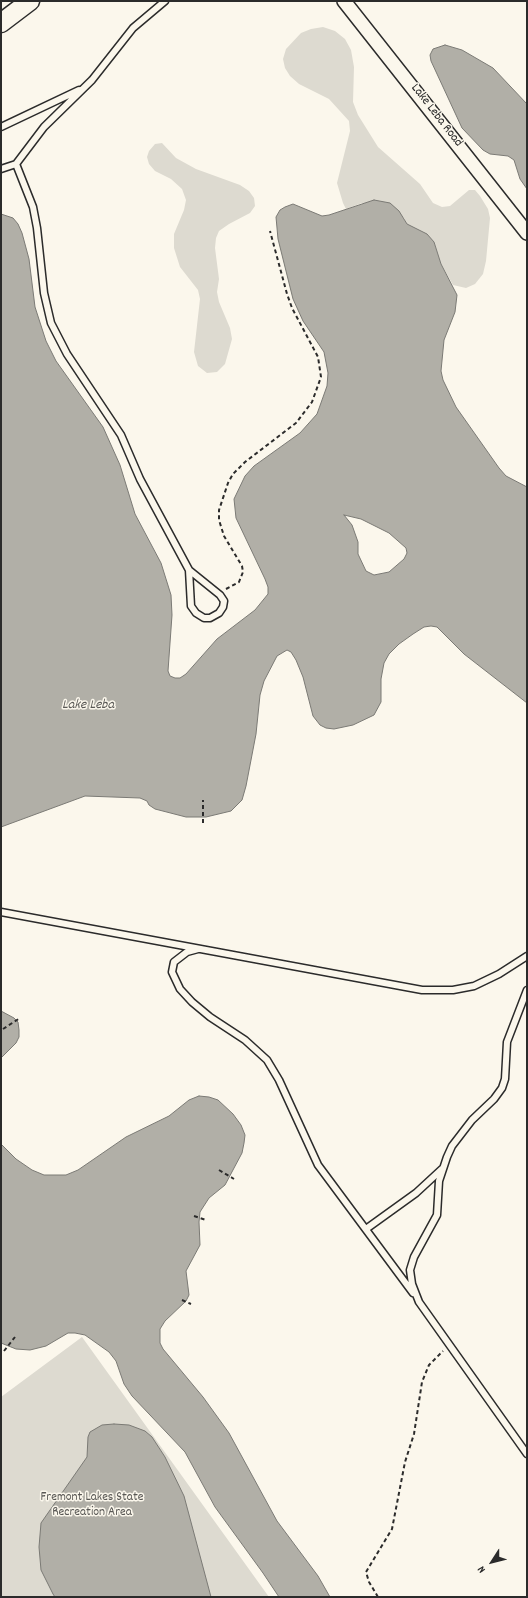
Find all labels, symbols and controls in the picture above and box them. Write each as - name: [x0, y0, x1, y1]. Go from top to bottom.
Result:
- street label: Lake Leba Road: [407, 81, 465, 151]
- water label: Lake Leba: [62, 698, 114, 714]
- park label: Fremont Lakes State Recreation Area: [41, 1490, 143, 1521]
- north arrow: [472, 1542, 512, 1582]
- text: N: [474, 1562, 490, 1576]

